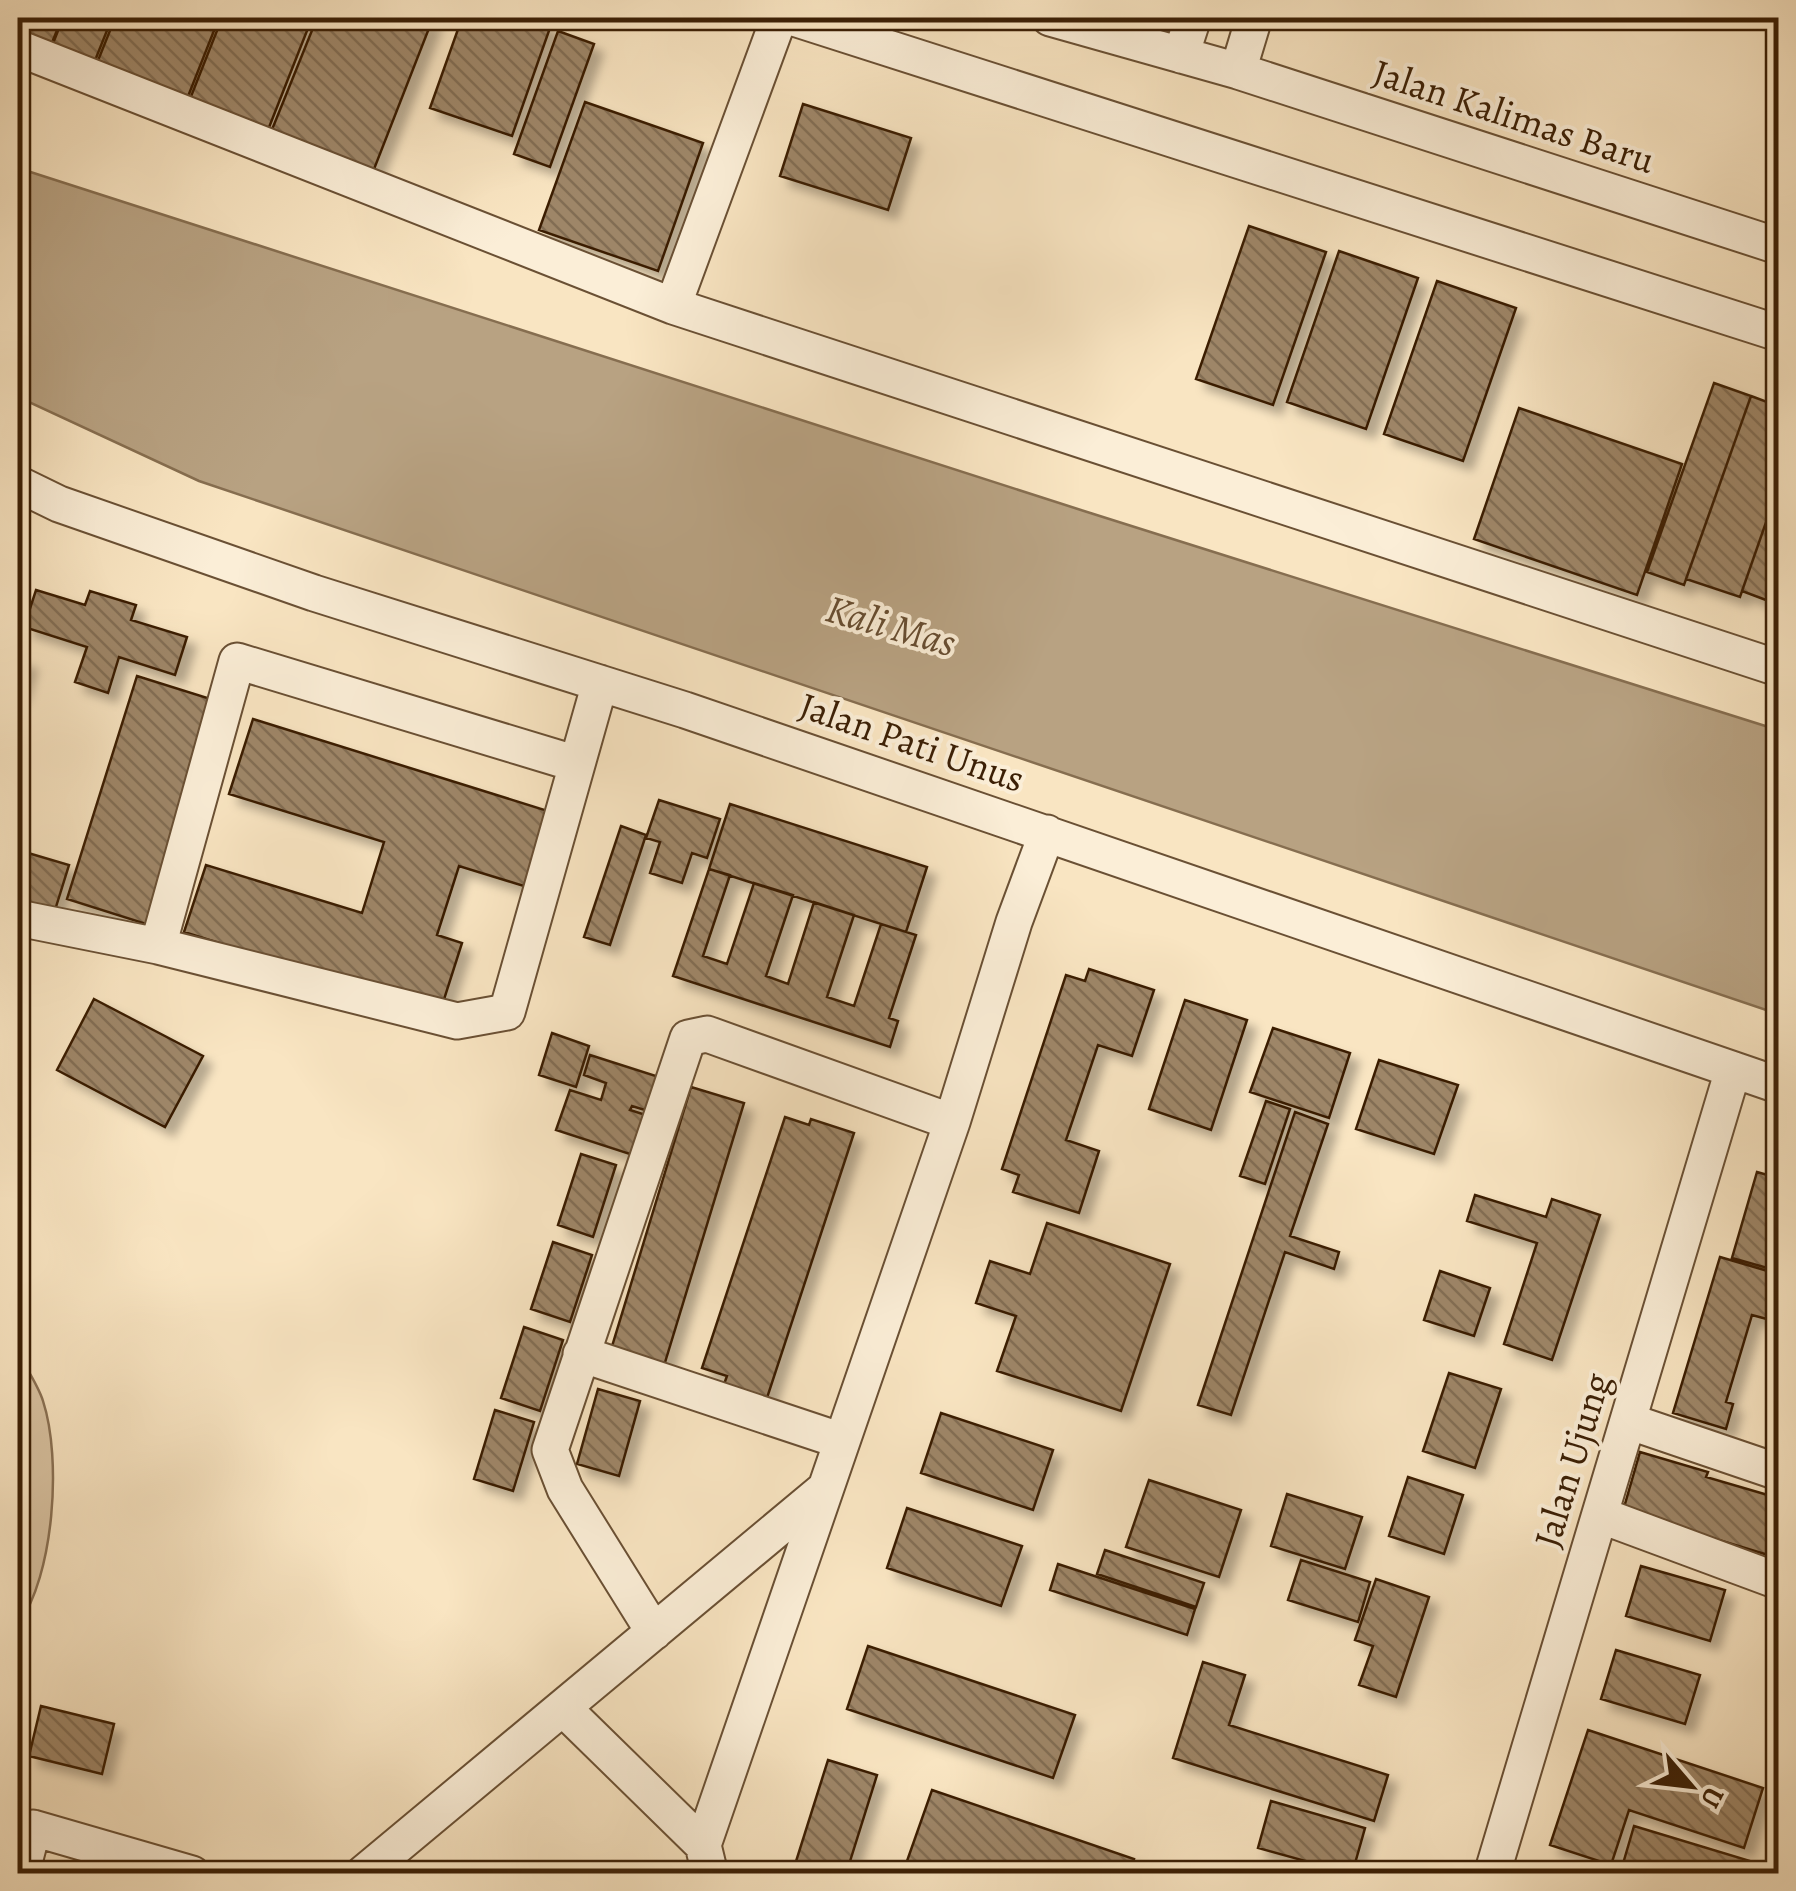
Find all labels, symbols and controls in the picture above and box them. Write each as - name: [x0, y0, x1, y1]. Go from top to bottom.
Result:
- street label: Jalan Kalimas Baru: [1367, 46, 1662, 186]
- water label: Kali Mas: [820, 581, 962, 670]
- street label: Jalan Pati Unus: [793, 679, 1031, 805]
- street label: Jalan Ujung: [1521, 1366, 1623, 1554]
- north arrow: [1641, 1736, 1741, 1836]
- text: U: [1691, 1780, 1733, 1814]

